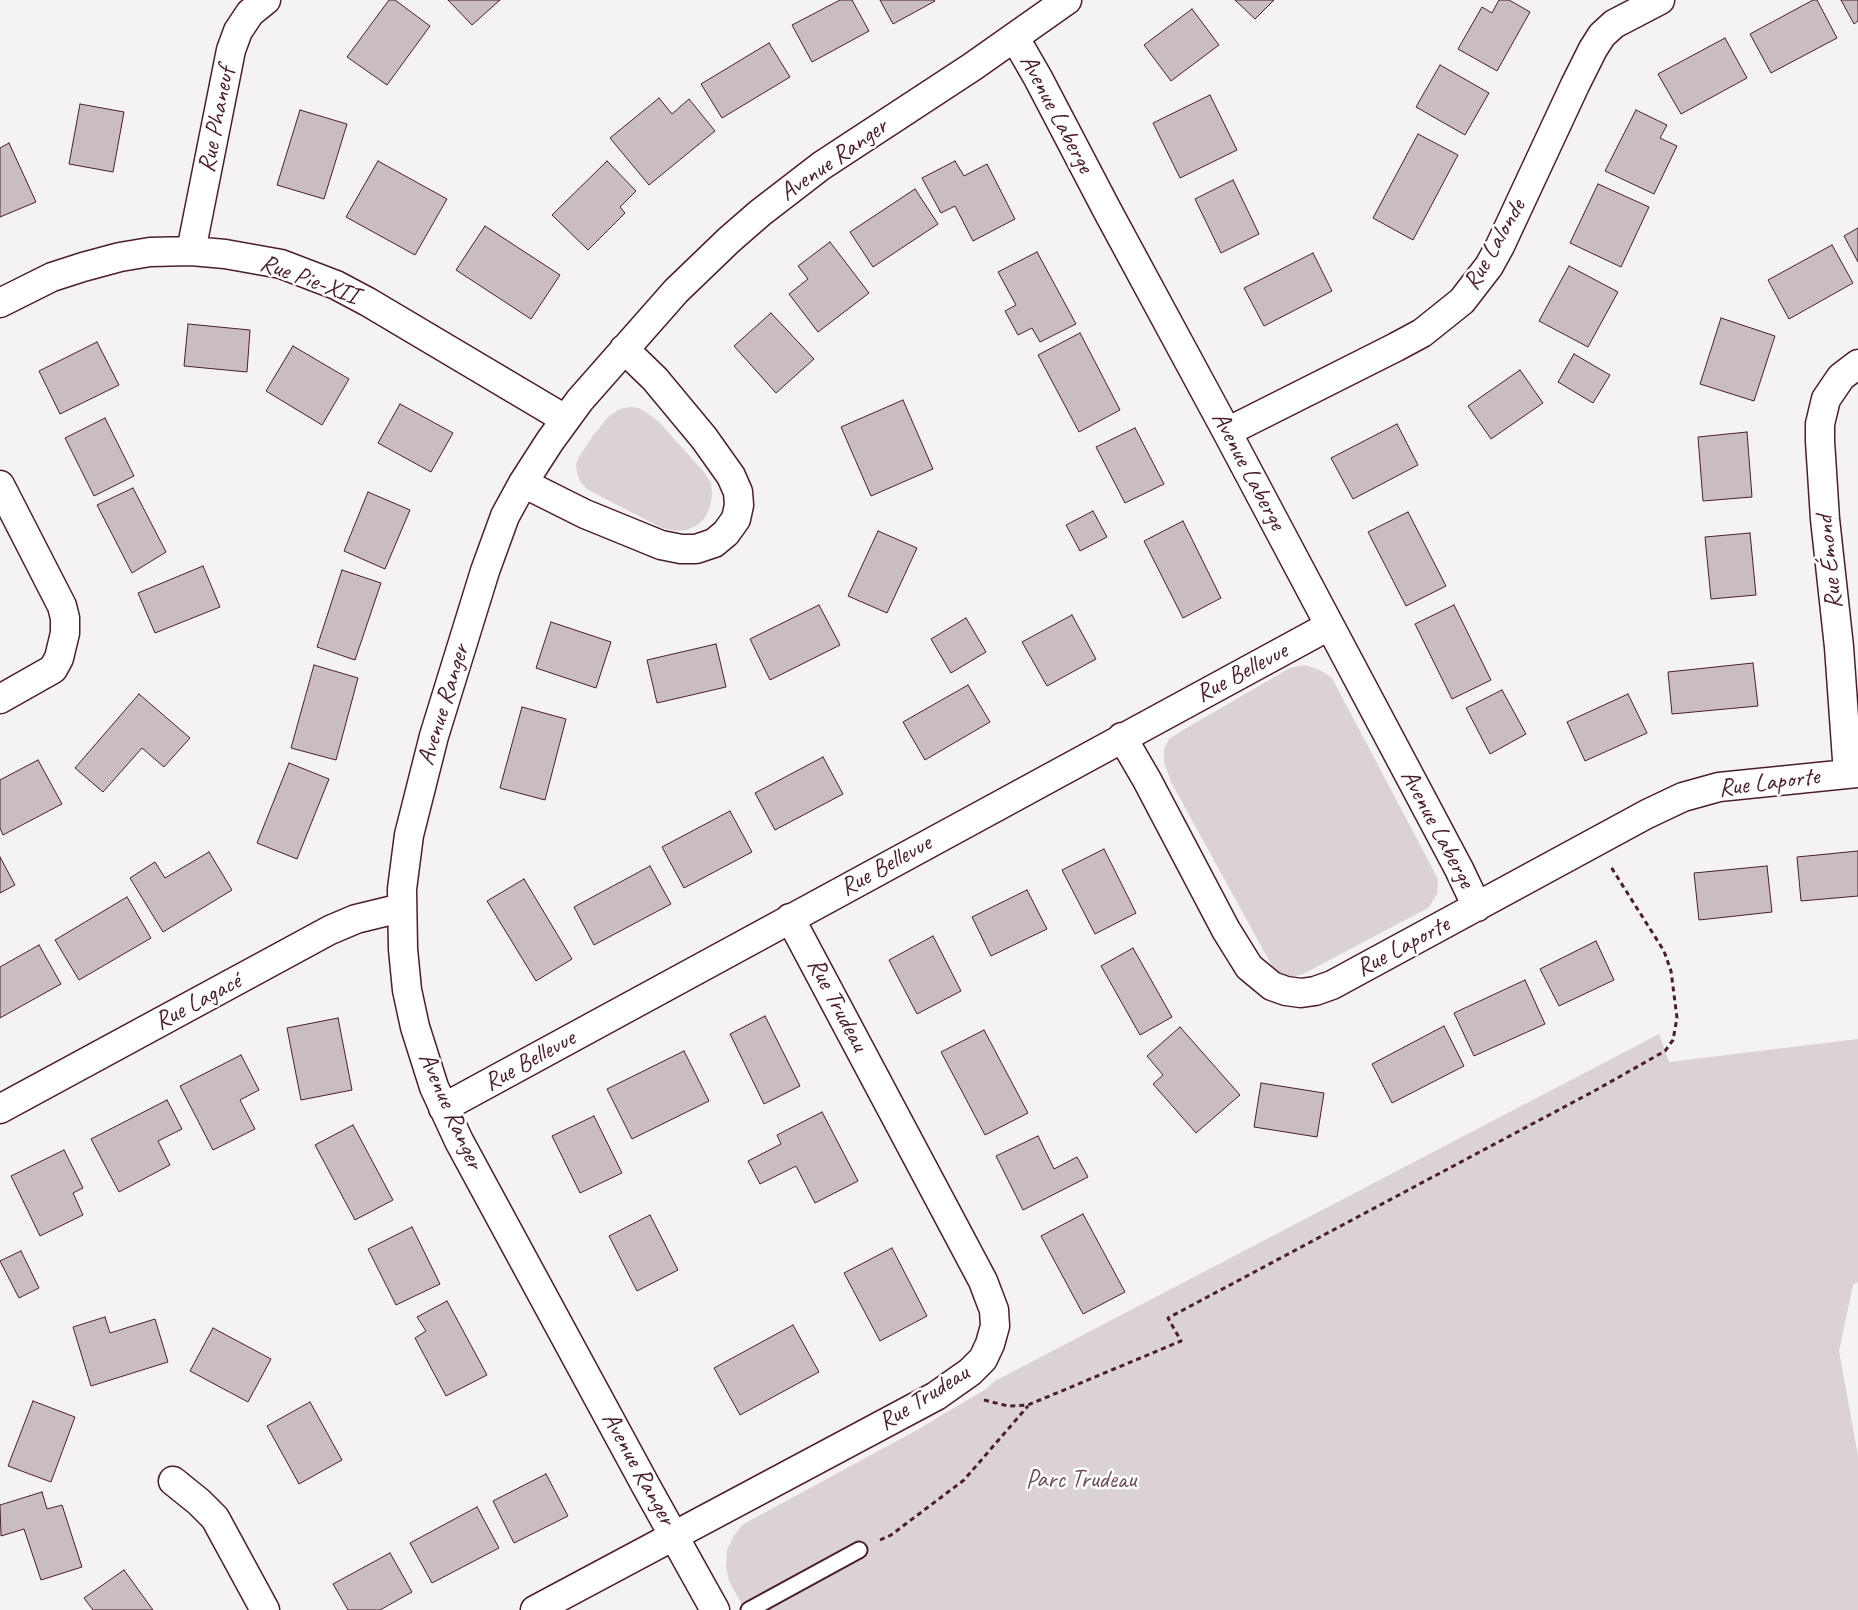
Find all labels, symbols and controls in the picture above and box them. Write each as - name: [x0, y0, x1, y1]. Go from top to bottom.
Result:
- street label: Avenue Laberge: [1012, 50, 1100, 178]
- street label: Rue Phaneuf: [192, 65, 242, 175]
- street label: Avenue Ranger: [774, 112, 894, 208]
- street label: Rue Lalonde: [1457, 194, 1533, 296]
- street label: Rue Pie-XII: [256, 248, 362, 312]
- street label: Avenue Laberge: [1204, 407, 1292, 535]
- street label: Rue Émond: [1810, 514, 1850, 610]
- street label: Rue Bellevue: [1191, 636, 1293, 710]
- street label: Avenue Ranger: [411, 641, 477, 769]
- street label: Rue Laporte: [1717, 762, 1821, 804]
- street label: Avenue Laberge: [1393, 765, 1481, 893]
- street label: Rue Bellevue: [835, 829, 937, 903]
- street label: Rue Laporte: [1351, 910, 1455, 984]
- street label: Rue Trudeau: [800, 953, 874, 1057]
- street label: Rue Lagacé: [150, 967, 246, 1037]
- street label: Rue Bellevue: [479, 1024, 581, 1098]
- street label: Avenue Ranger: [411, 1048, 489, 1174]
- street label: Rue Trudeau: [873, 1358, 975, 1438]
- street label: Avenue Ranger: [595, 1407, 681, 1531]
- park label: Parc Trudeau: [1026, 1465, 1136, 1495]

